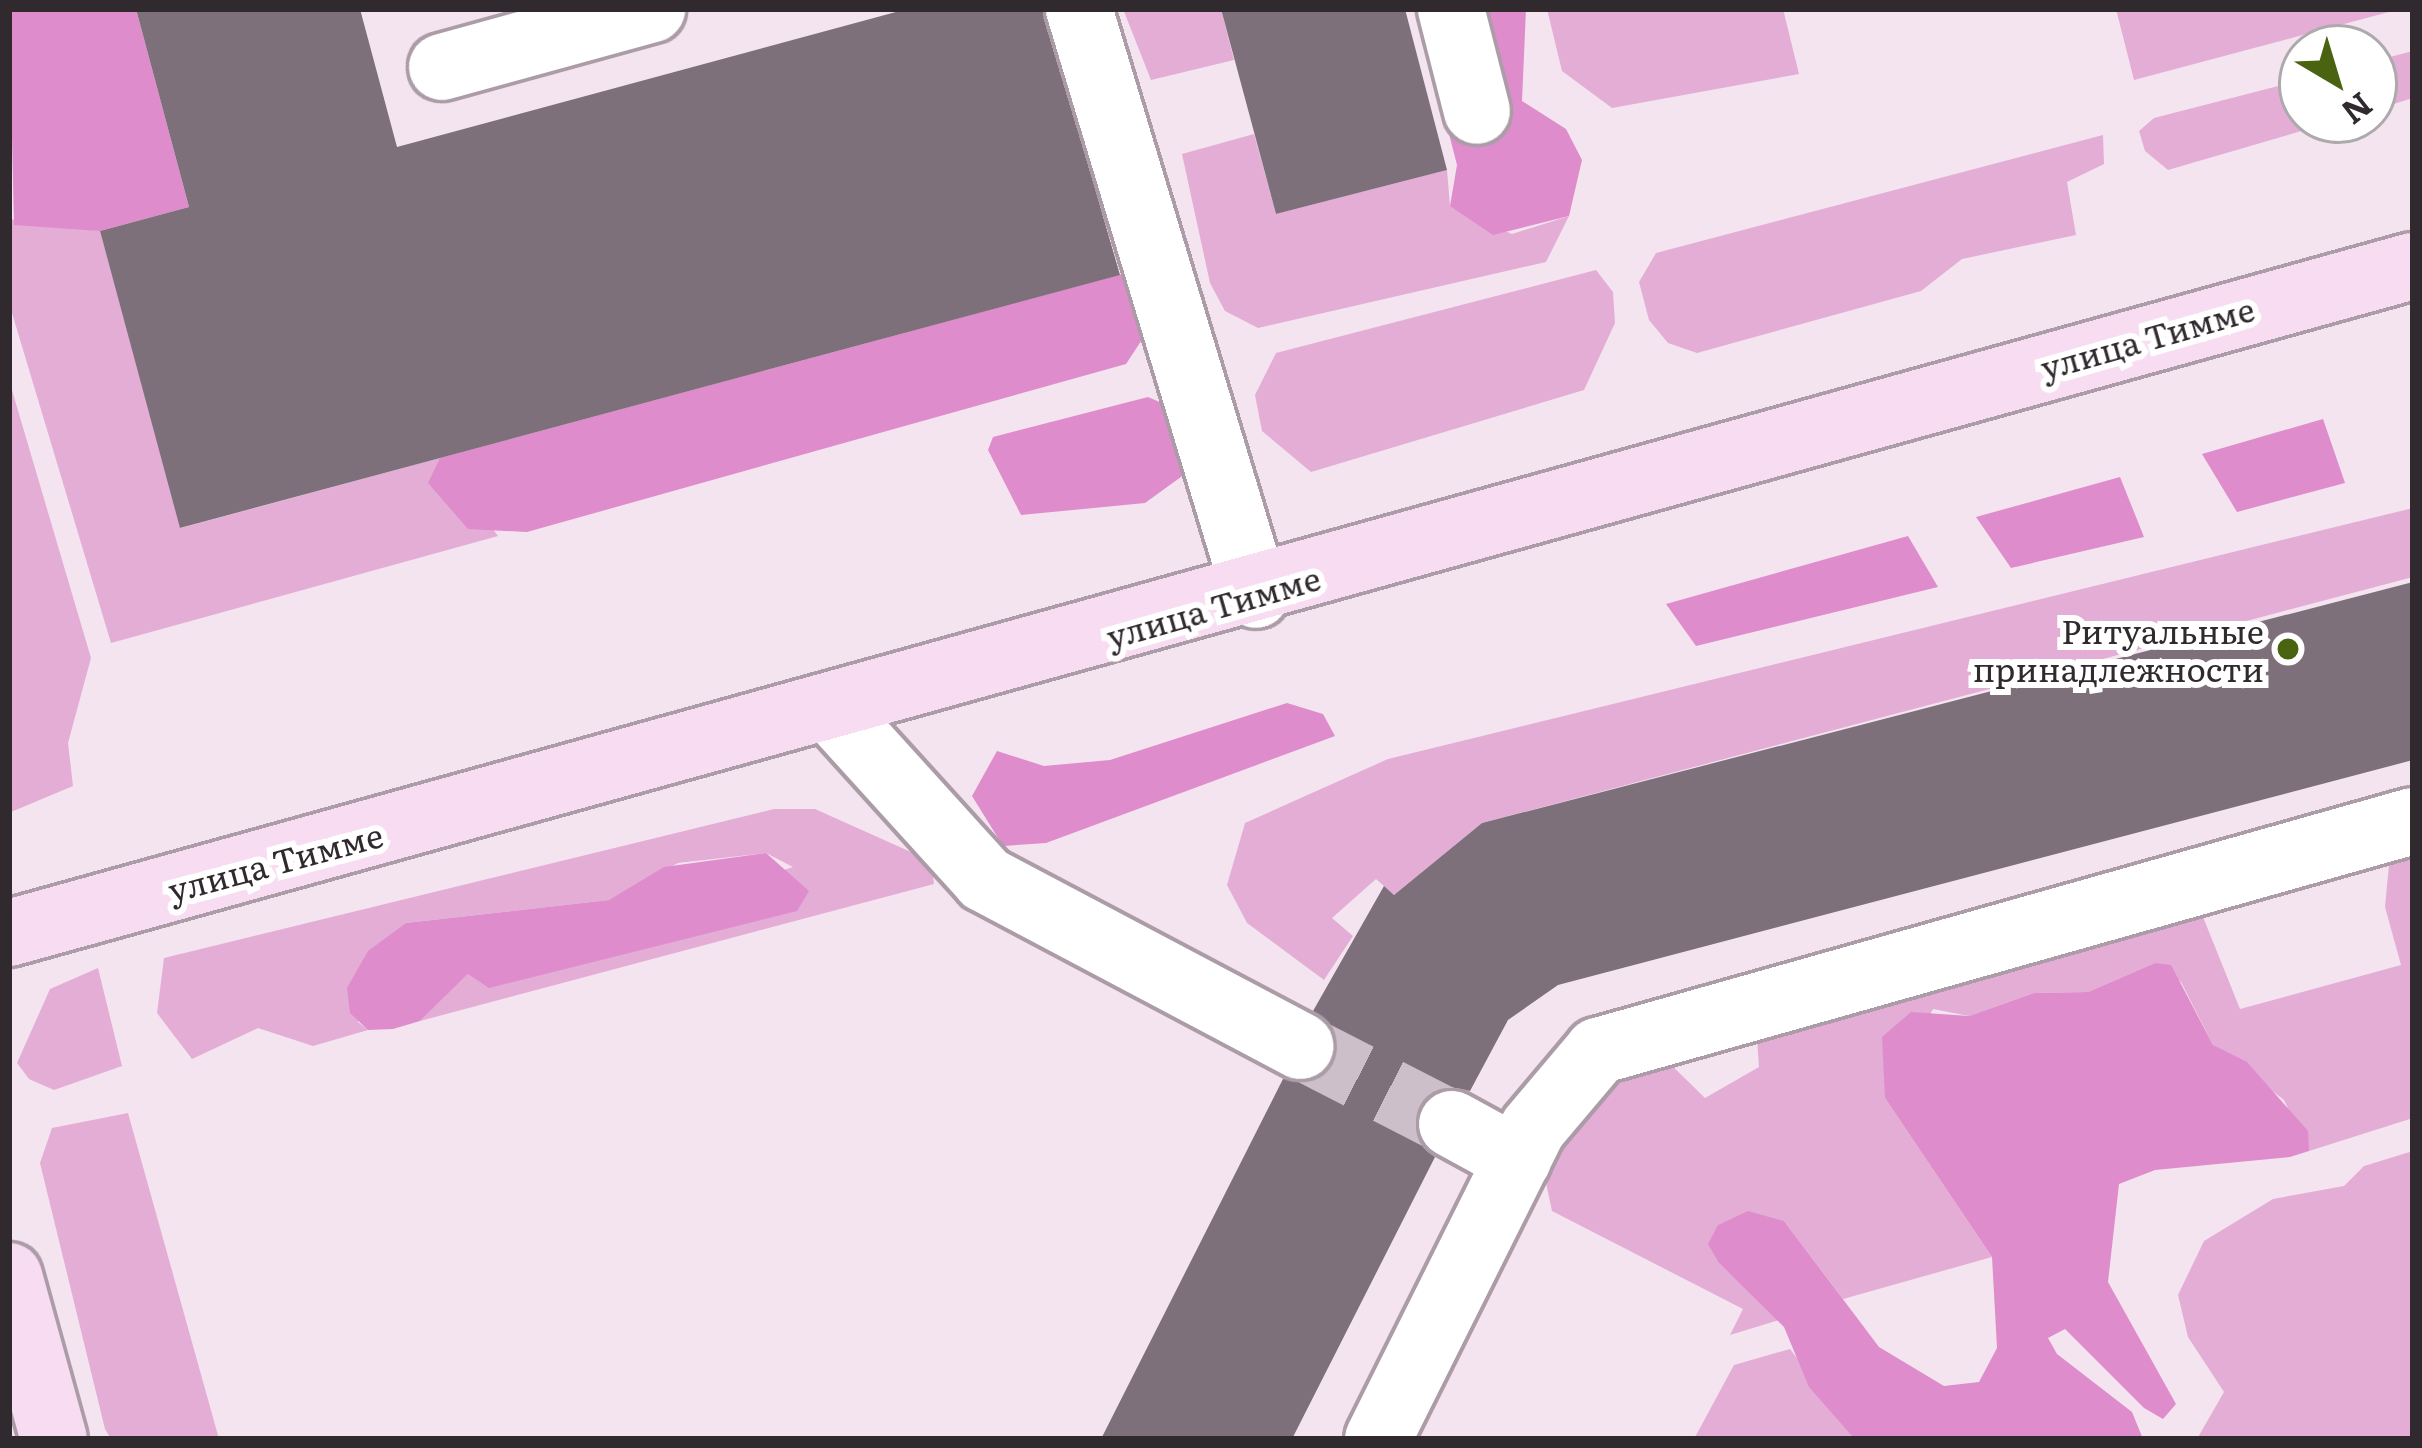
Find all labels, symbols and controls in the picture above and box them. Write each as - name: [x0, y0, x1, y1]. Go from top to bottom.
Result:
- north arrow: [2278, 24, 2398, 144]
- text: N: [2333, 83, 2385, 138]
- street label: улица Тимме: [2035, 288, 2259, 386]
- street label: улица Тимме: [1101, 557, 1325, 655]
- place label: Ритуальные принадлежности: [1973, 610, 2264, 688]
- marker: Ритуальные принадлежности: [2275, 636, 2301, 662]
- street label: улица Тимме: [163, 813, 387, 909]

